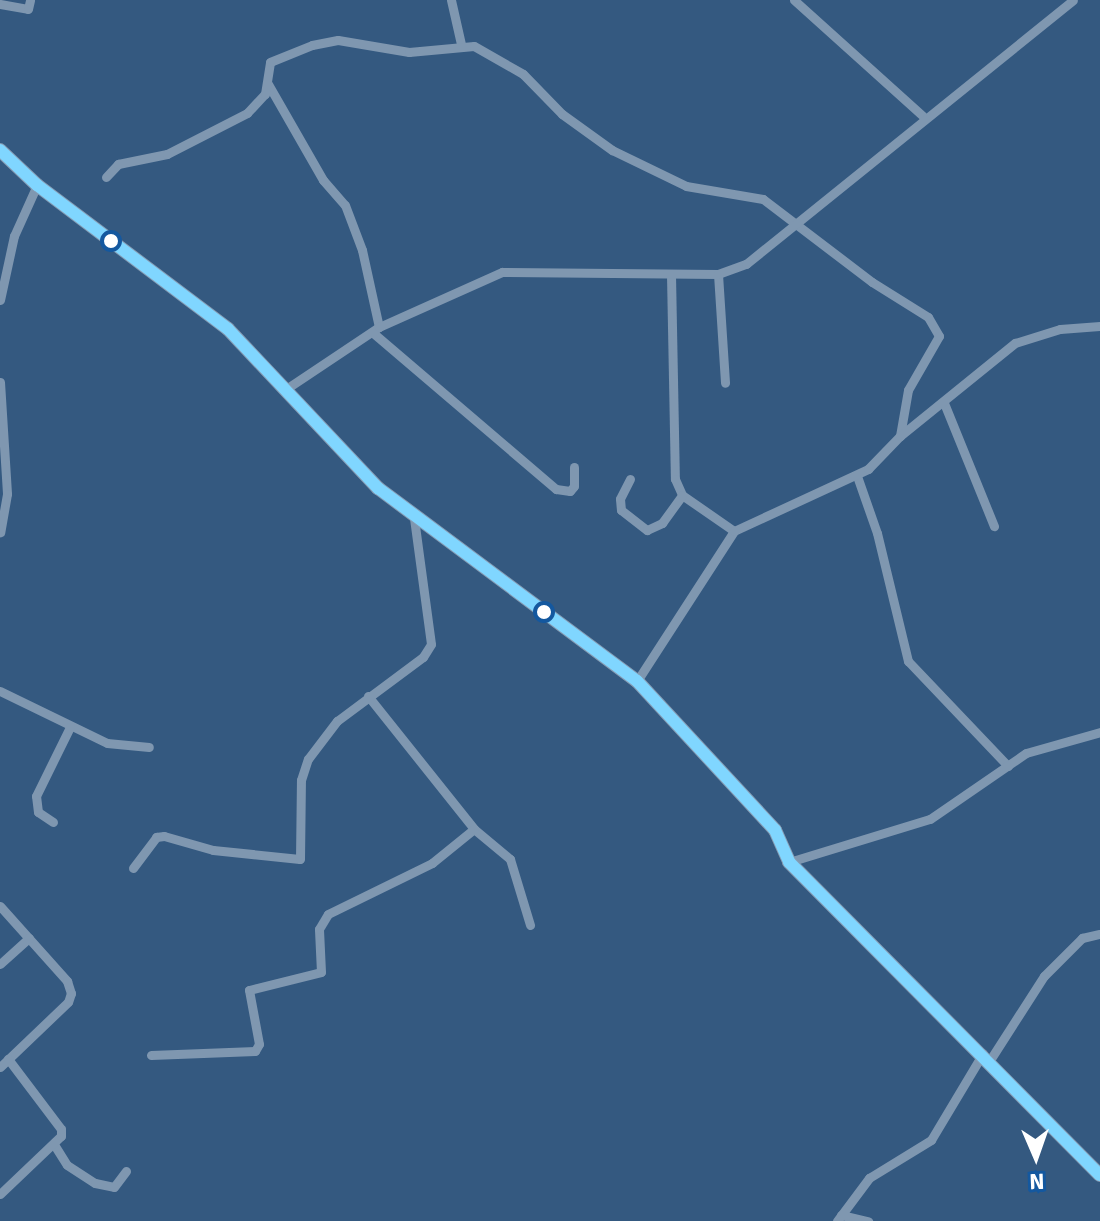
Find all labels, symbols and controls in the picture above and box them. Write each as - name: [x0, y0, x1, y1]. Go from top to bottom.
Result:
- unlabelled marker: [103, 233, 119, 249]
- unlabelled marker: [536, 604, 552, 620]
- north arrow: [996, 1117, 1076, 1197]
- text: N: [1029, 1168, 1045, 1195]

